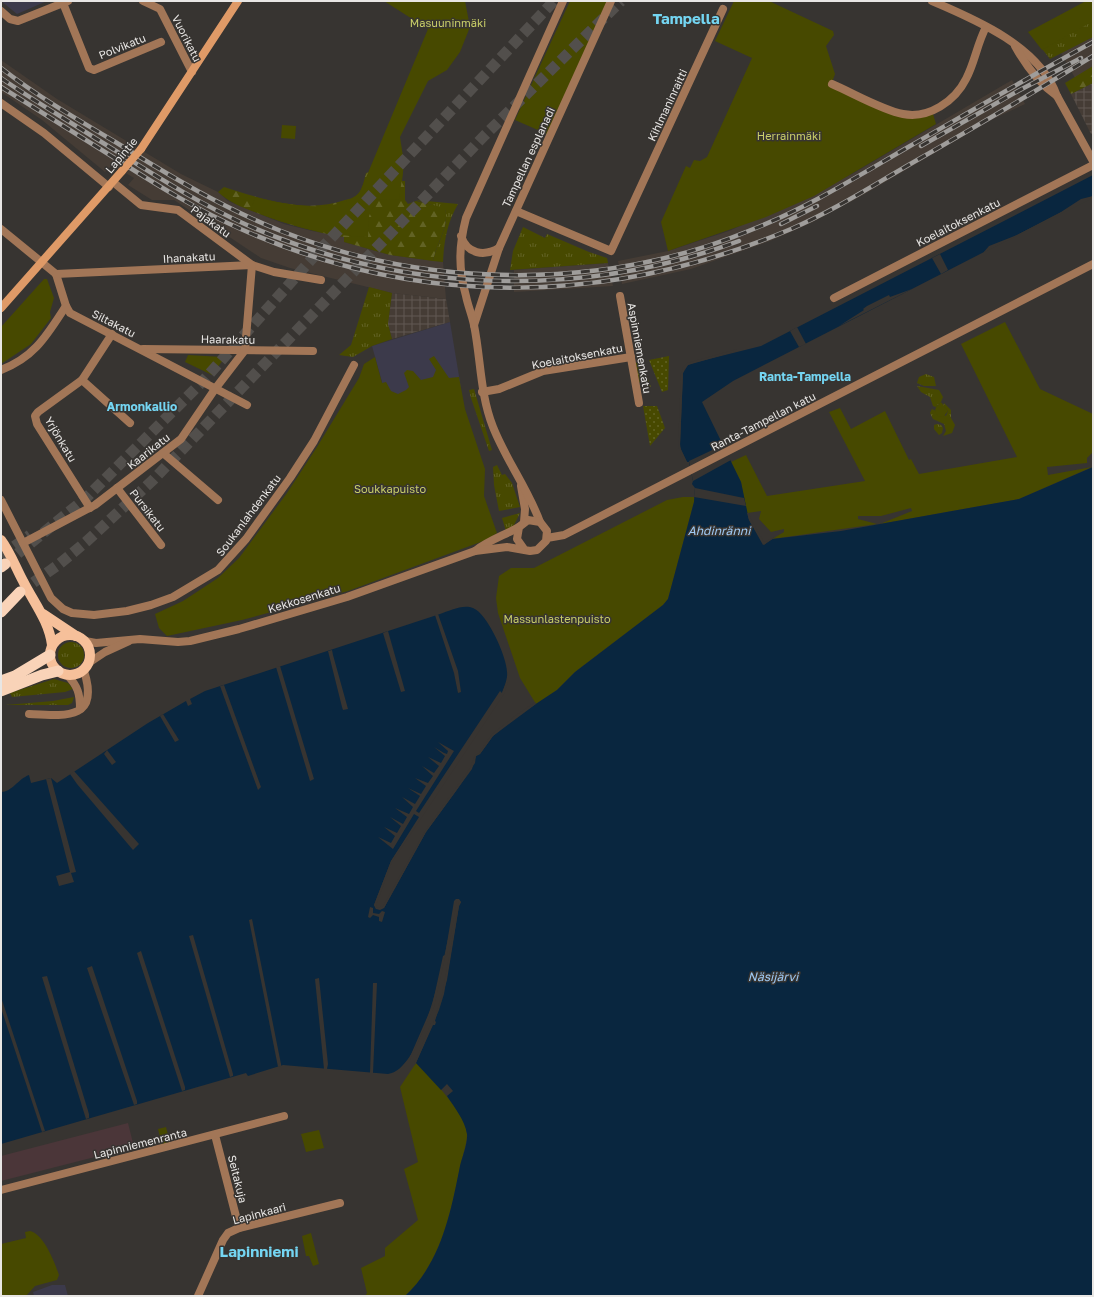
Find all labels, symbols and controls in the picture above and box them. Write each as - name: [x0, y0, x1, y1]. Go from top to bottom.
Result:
- district label: Tampella: [652, 9, 720, 27]
- street label: Vuorikatu: [170, 12, 204, 64]
- park label: Masuuninmäki: [410, 16, 486, 29]
- street label: Polvikatu: [97, 31, 147, 61]
- street label: Kihlmaninraitti: [645, 67, 689, 143]
- street label: Tampellan esplanadi: [499, 105, 557, 209]
- park label: Herrainmäki: [757, 129, 821, 142]
- street label: Lapintie: [102, 134, 140, 176]
- street label: Koelaitoksenkatu: [914, 195, 1002, 249]
- street label: Pajakatu: [189, 202, 233, 240]
- street label: Ihanakatu: [162, 249, 216, 265]
- street label: Aspinniemenkatu: [626, 302, 654, 394]
- street label: Siltakatu: [90, 307, 138, 339]
- street label: Haarakatu: [201, 332, 255, 346]
- street label: Koelaitoksenkatu: [530, 341, 624, 371]
- district label: Ranta-Tampella: [759, 369, 851, 384]
- street label: Ranta-Tampellan katu: [709, 389, 817, 453]
- district label: Armonkallio: [107, 399, 177, 414]
- street label: Yrjönkatu: [42, 414, 80, 464]
- street label: Kaarikatu: [124, 430, 172, 472]
- street label: Soukanlahdenkatu: [213, 472, 283, 558]
- park label: Soukkapuisto: [354, 482, 426, 495]
- street label: Pursikatu: [127, 486, 169, 534]
- water label: Ahdinränni: [688, 523, 752, 538]
- street label: Kekkosenkatu: [266, 581, 342, 615]
- park label: Massunlastenpuisto: [503, 612, 611, 625]
- water label: Näsijärvi: [748, 969, 800, 984]
- street label: Lapinniemenranta: [92, 1125, 188, 1161]
- street label: Seitakuja: [226, 1154, 250, 1204]
- street label: Lapinkaari: [231, 1200, 287, 1226]
- district label: Lapinniemi: [219, 1242, 299, 1260]

